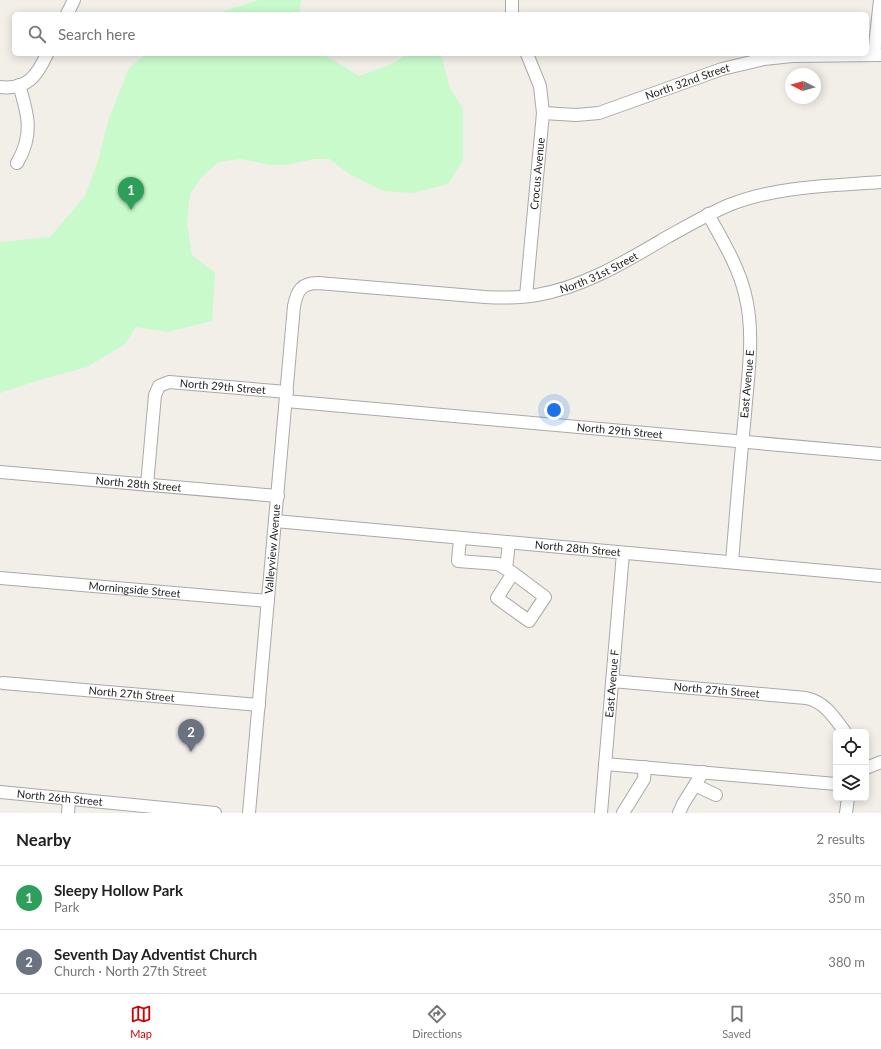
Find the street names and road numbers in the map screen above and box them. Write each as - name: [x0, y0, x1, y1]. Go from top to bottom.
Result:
- street label: North 32nd Street: [643, 60, 731, 102]
- street label: Crocus Avenue: [527, 137, 547, 210]
- street label: North 31st Street: [558, 249, 640, 295]
- street label: East Avenue E: [737, 349, 756, 419]
- street label: North 29th Street: [179, 376, 266, 396]
- street label: North 29th Street: [576, 420, 663, 441]
- street label: North 28th Street: [95, 473, 182, 494]
- street label: Valleyview Avenue: [261, 503, 282, 594]
- street label: North 28th Street: [534, 538, 621, 558]
- street label: Morningside Street: [88, 579, 181, 599]
- street label: East Avenue F: [602, 649, 621, 718]
- street label: North 27th Street: [673, 679, 760, 700]
- street label: North 27th Street: [88, 683, 175, 704]
- street label: North 26th Street: [16, 787, 103, 808]

